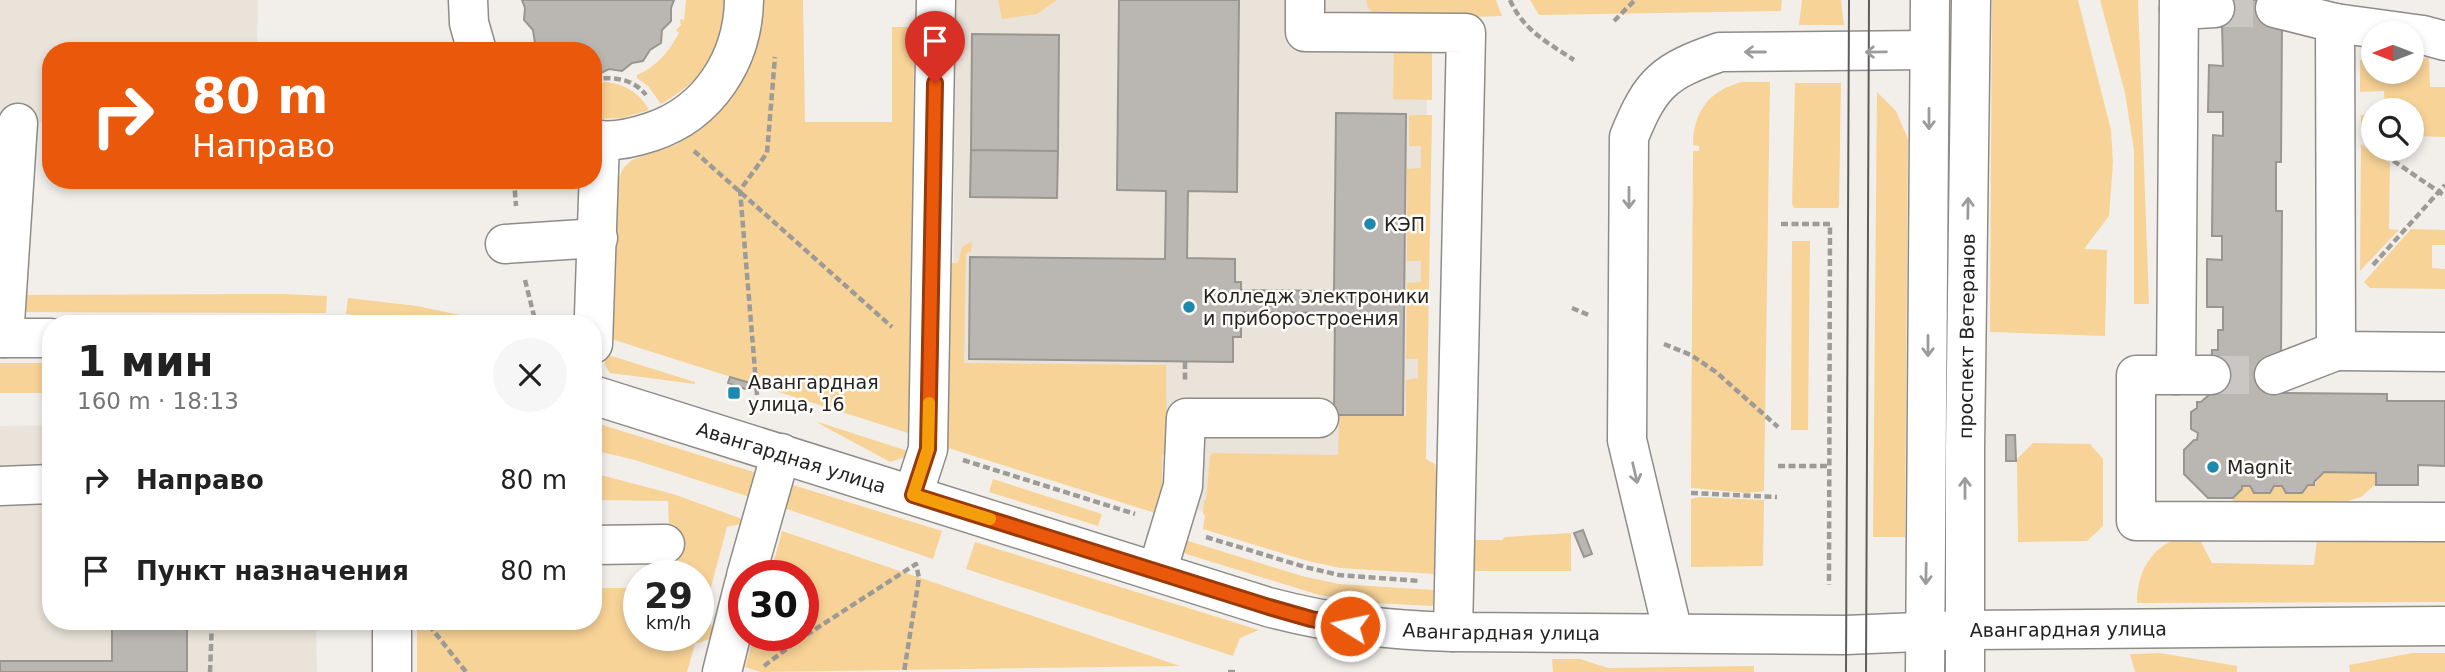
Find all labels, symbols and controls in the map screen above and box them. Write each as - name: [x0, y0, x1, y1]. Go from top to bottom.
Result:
- pin: [905, 11, 965, 83]
- north arrow: [2361, 21, 2424, 84]
- map controls: [2361, 21, 2424, 161]
- icon: arrive: [916, 22, 954, 60]
- one-way arrow: [1744, 45, 1767, 58]
- one-way arrow: [1865, 45, 1888, 58]
- text: 80 m: [192, 68, 328, 125]
- icon: right: [77, 70, 168, 161]
- button: search: [2361, 98, 2424, 161]
- one-way arrow: [1922, 107, 1936, 130]
- text: Направо: [192, 127, 335, 165]
- one-way arrow: [1622, 186, 1636, 209]
- one-way arrow: [1961, 197, 1975, 220]
- place label: КЭП: [1384, 213, 1425, 235]
- marker: КЭП: [1362, 216, 1378, 232]
- street label: проспект Ветеранов: [1954, 233, 1979, 439]
- place label: Колледж электроники и приборостроения: [1203, 285, 1429, 329]
- marker: Колледж электроники и приборостроения: [1181, 299, 1197, 315]
- one-way arrow: [1921, 334, 1935, 357]
- text: 1 мин: [77, 337, 214, 386]
- button: close: [493, 338, 567, 412]
- place label: Авангардная улица, 16: [748, 371, 879, 415]
- marker: Авангардная улица, 16: [726, 385, 742, 401]
- text: 160 m · 18:13: [77, 388, 239, 414]
- street label: Авангардная улица: [694, 417, 889, 497]
- place label: Magnit: [2227, 456, 2292, 478]
- marker: Magnit: [2205, 459, 2221, 475]
- icon: right: [77, 461, 115, 499]
- one-way arrow: [1629, 461, 1642, 484]
- text: Направо: [136, 465, 264, 495]
- text: 80 m: [500, 465, 567, 495]
- one-way arrow: [1958, 477, 1972, 500]
- icon: arrive: [77, 552, 115, 590]
- text: Пункт назначения: [136, 556, 409, 586]
- text: 80 m: [500, 556, 567, 586]
- speed limit sign: 30: [728, 560, 819, 651]
- one-way arrow: [1919, 562, 1933, 585]
- text: 29: [644, 576, 693, 616]
- position arrow: [1313, 589, 1387, 663]
- text: km/h: [646, 612, 691, 633]
- street label: Авангардная улица: [1970, 617, 2167, 641]
- street label: Авангардная улица: [1402, 619, 1600, 644]

